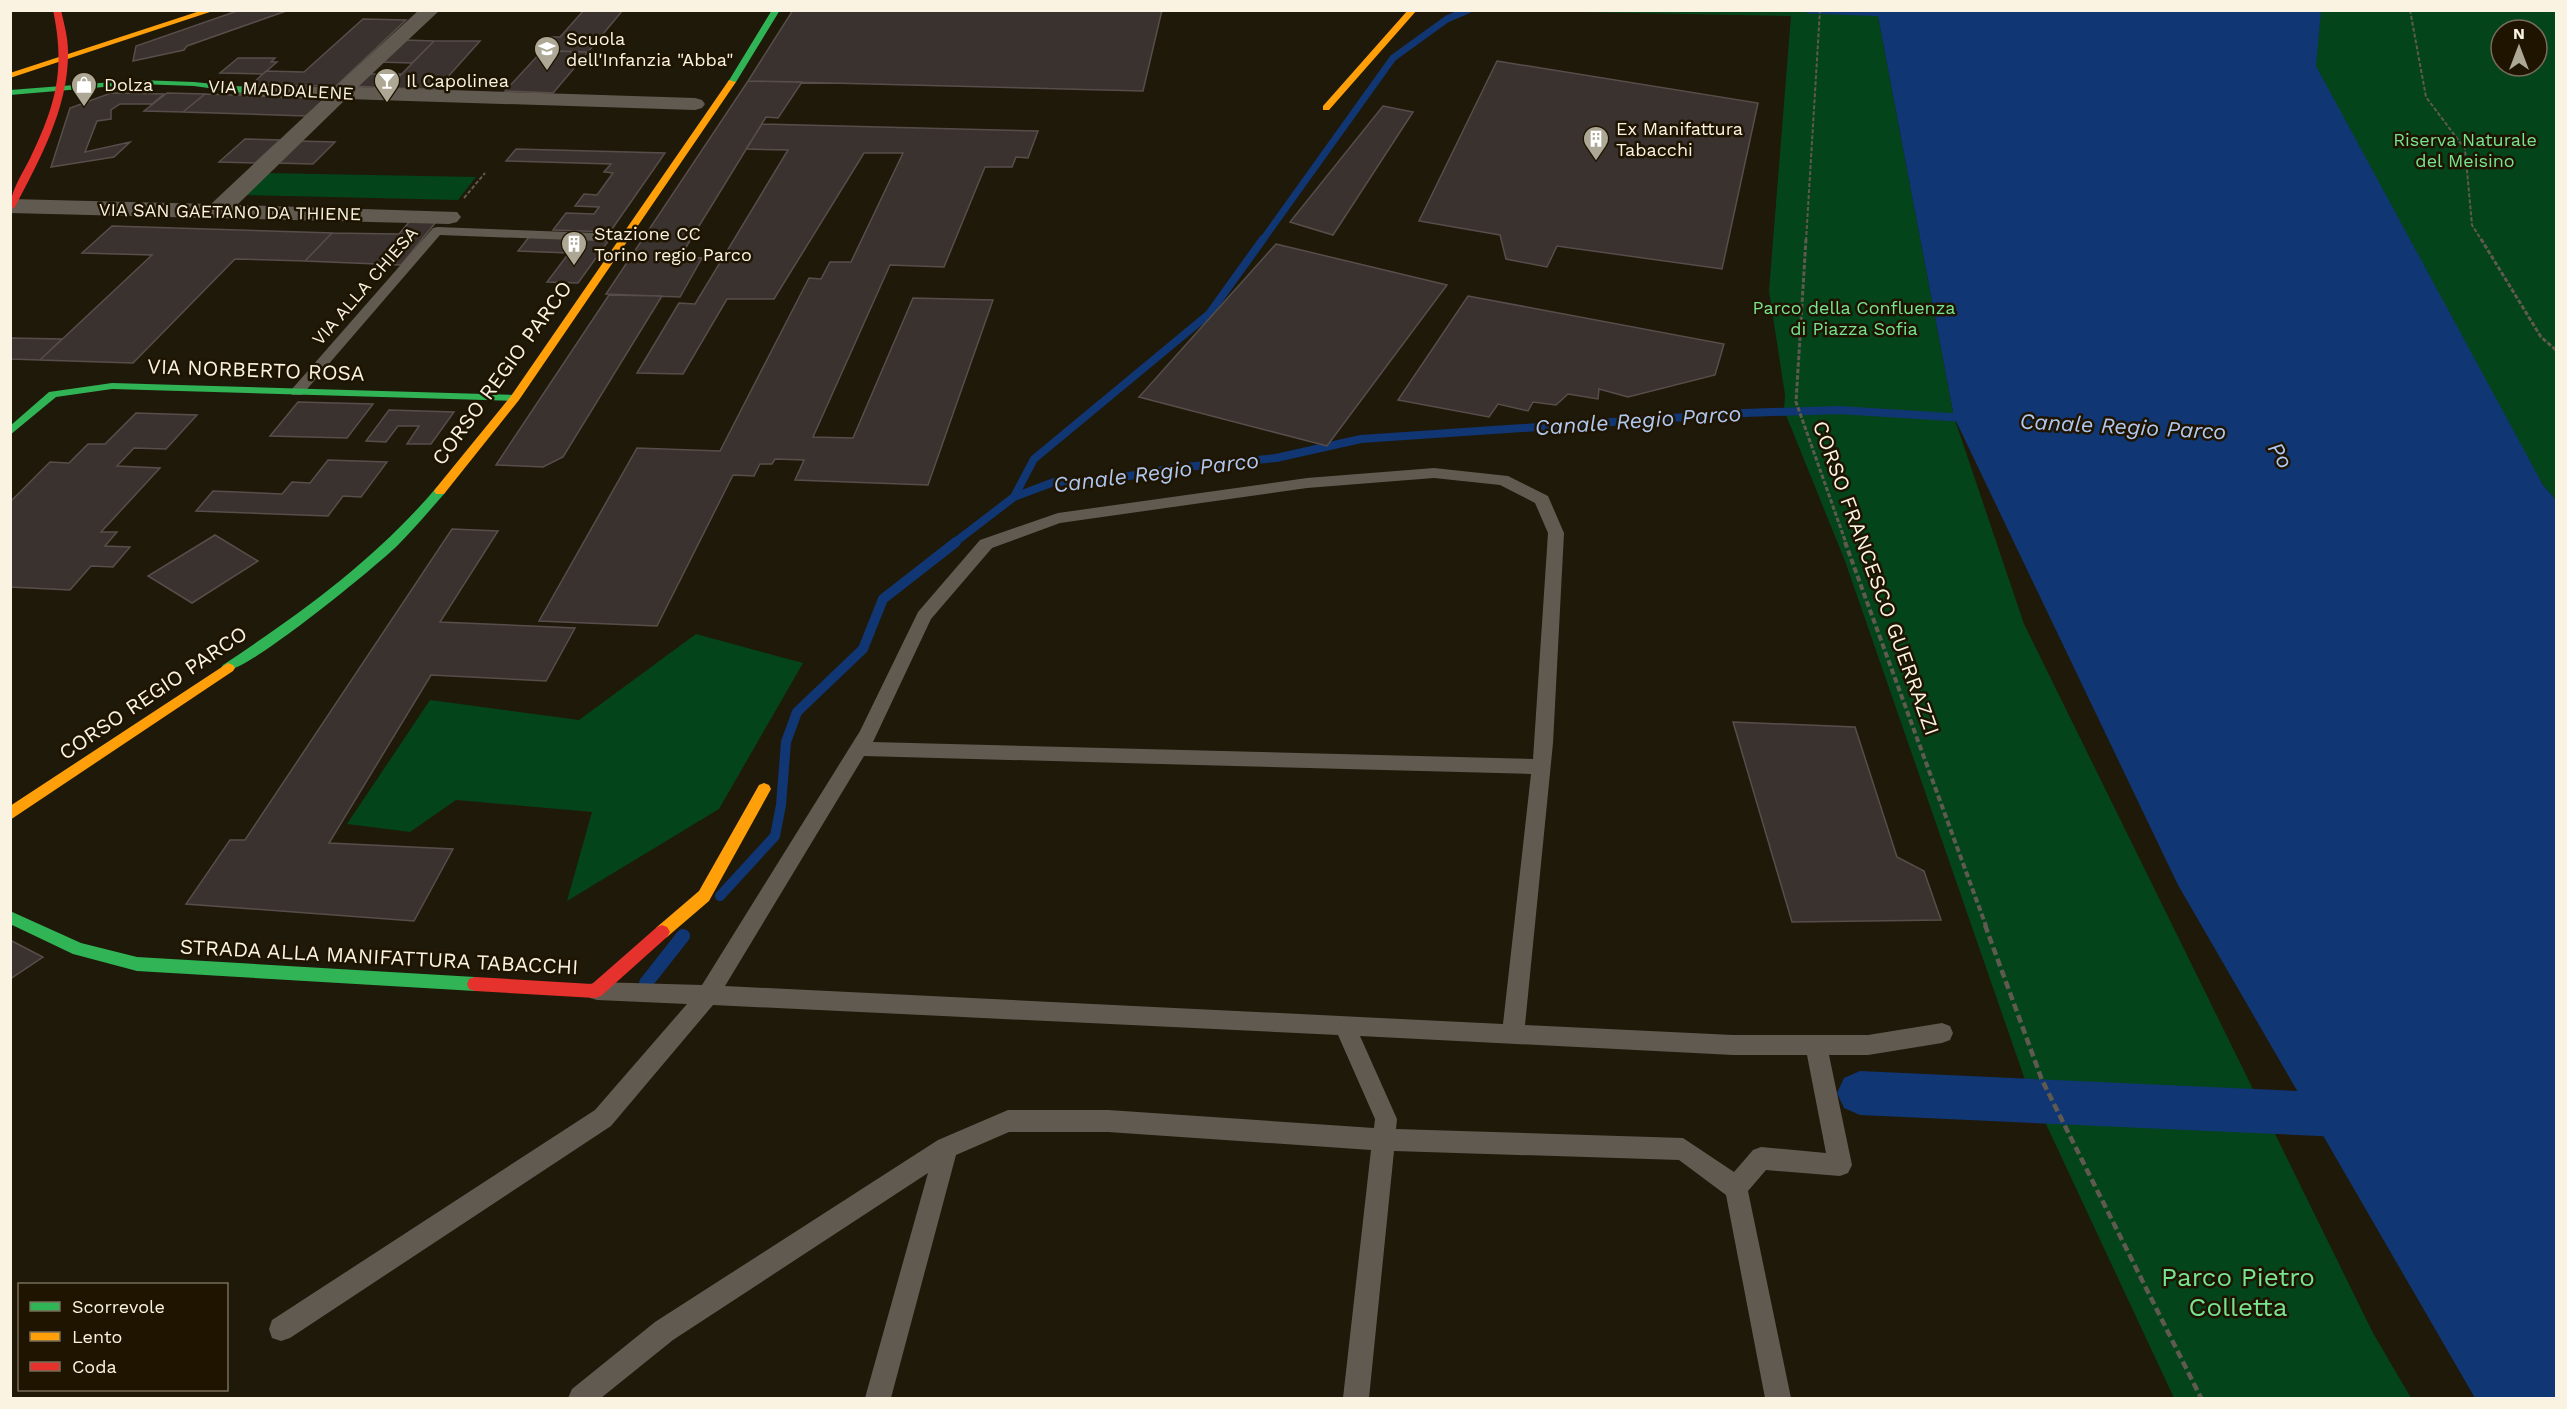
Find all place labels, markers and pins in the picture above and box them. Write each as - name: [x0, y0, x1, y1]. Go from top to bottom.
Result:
- place label: Scuola dell'Infanzia "Abba": [566, 28, 733, 70]
- school or university icon: Scuola dell'Infanzia "Abba": [532, 34, 562, 72]
- bar icon: Il Capolinea: [372, 66, 402, 104]
- shop icon: Dolza: [69, 70, 99, 108]
- place label: Il Capolinea: [406, 70, 509, 91]
- place label: Dolza: [104, 74, 153, 95]
- place label: Ex Manifattura Tabacchi: [1616, 118, 1743, 160]
- building icon: Ex Manifattura Tabacchi: [1581, 124, 1611, 162]
- place label: Stazione CC Torino regio Parco: [594, 223, 752, 265]
- building icon: Stazione CC Torino regio Parco: [559, 229, 589, 267]

